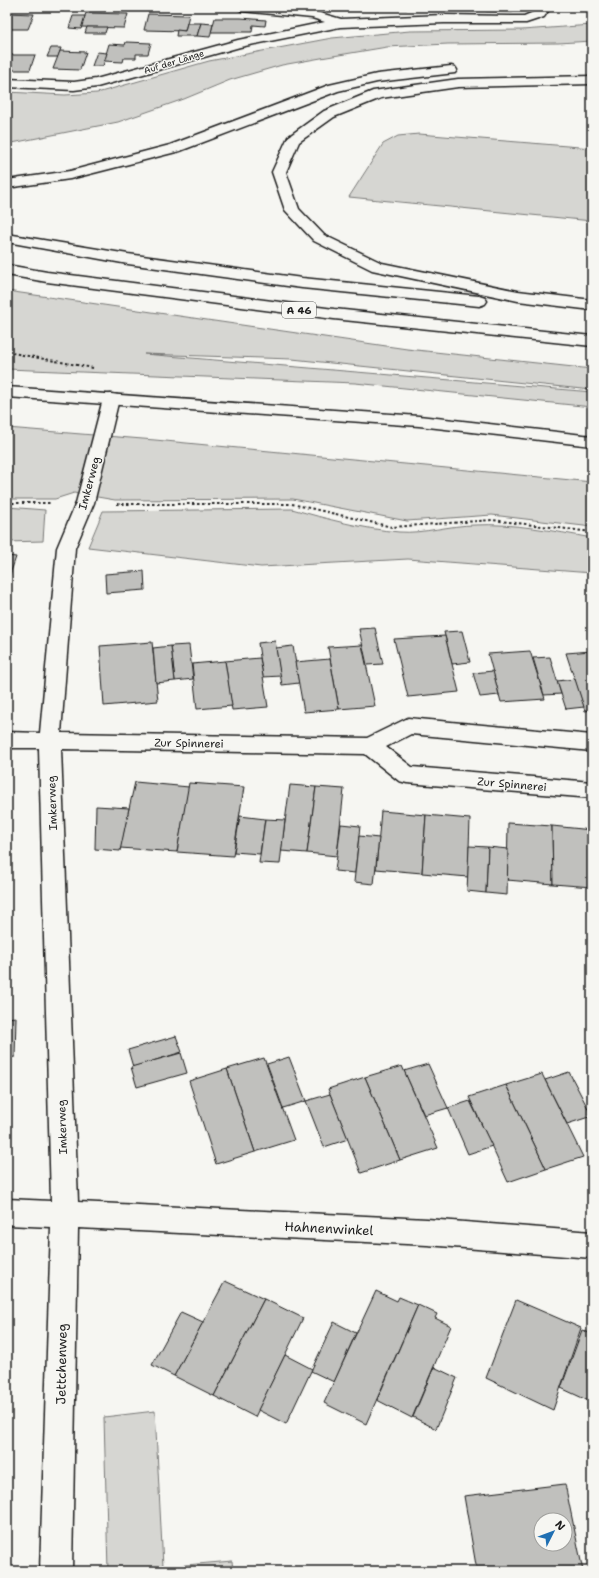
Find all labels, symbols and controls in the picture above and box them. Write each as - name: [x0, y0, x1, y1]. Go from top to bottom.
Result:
- street label: Auf der Länge: [142, 47, 206, 77]
- road number: A 46: [282, 302, 316, 318]
- street label: Imkerweg: [75, 455, 104, 511]
- street label: Zur Spinnerei: [154, 735, 224, 752]
- street label: Zur Spinnerei: [477, 774, 547, 795]
- street label: Imkerweg: [44, 775, 61, 831]
- street label: Imkerweg: [54, 1099, 71, 1155]
- street label: Hahnenwinkel: [284, 1218, 374, 1239]
- street label: Jettchenweg: [52, 1323, 71, 1405]
- north arrow: [533, 1512, 573, 1552]
- text: N: [552, 1517, 569, 1534]

